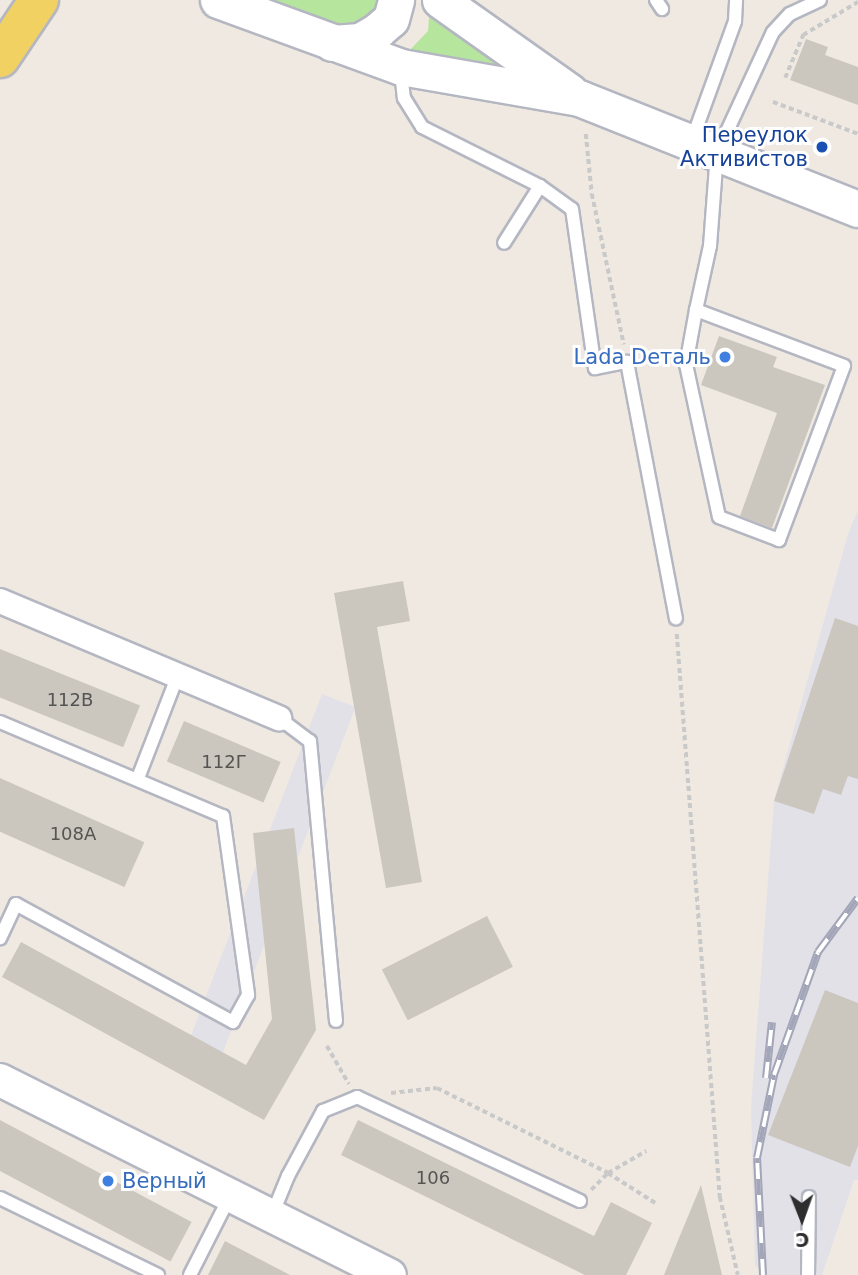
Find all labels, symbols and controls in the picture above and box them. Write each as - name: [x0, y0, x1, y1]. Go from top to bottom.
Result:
- place label: Переулок Активистов: [680, 122, 808, 172]
- marker: Переулок Активистов: [814, 139, 830, 155]
- place label: Lada Dеталь: [574, 344, 711, 370]
- marker: Lada Dеталь: [717, 349, 733, 365]
- house number: 112В: [47, 689, 93, 711]
- house number: 112Г: [201, 751, 247, 773]
- house number: 108А: [50, 823, 96, 845]
- house number: 106: [416, 1167, 450, 1189]
- place label: Верный: [122, 1168, 207, 1194]
- marker: Верный: [100, 1173, 116, 1189]
- north arrow: [767, 1184, 837, 1254]
- text: С: [795, 1229, 810, 1251]

